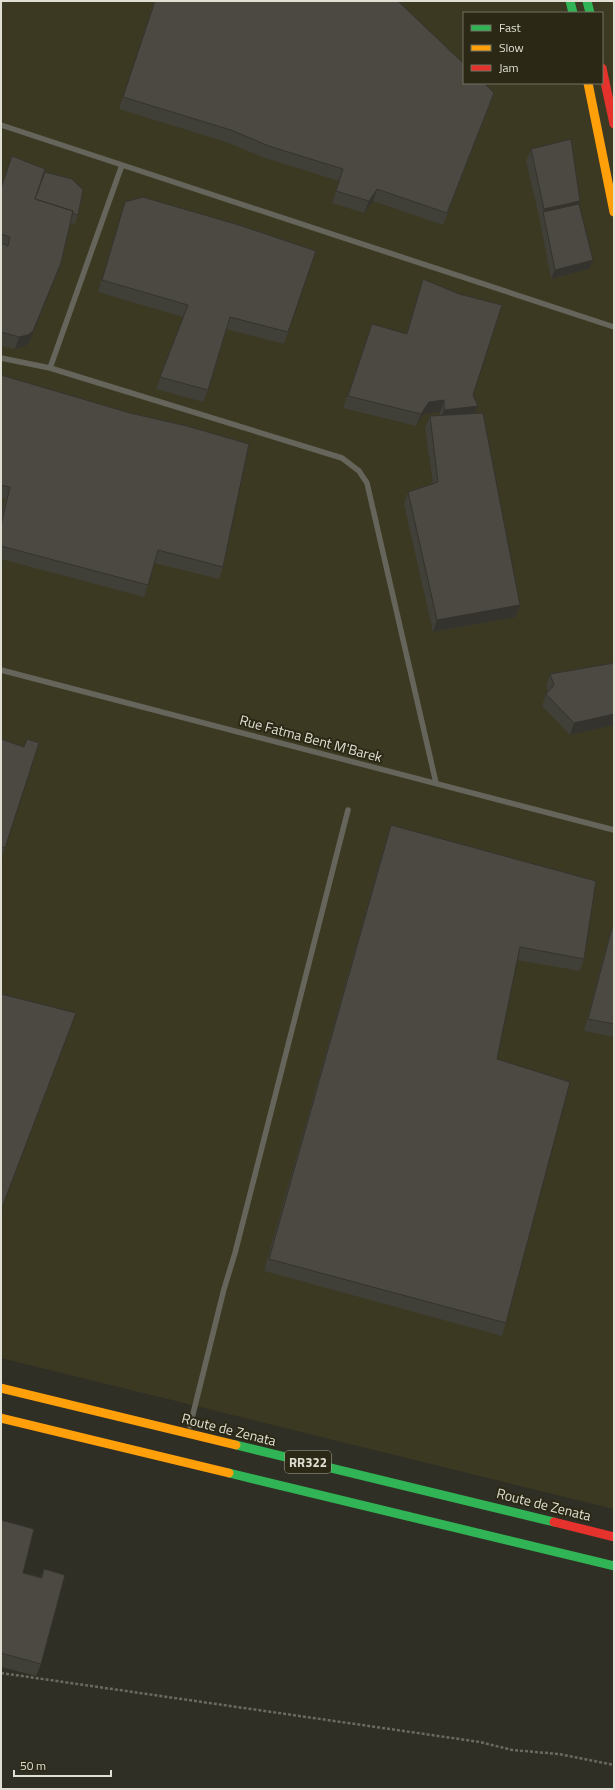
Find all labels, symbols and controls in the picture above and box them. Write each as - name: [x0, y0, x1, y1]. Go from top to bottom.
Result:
- legend: [463, 12, 603, 84]
- text: Fast: [499, 18, 522, 37]
- text: Slow: [499, 38, 524, 57]
- text: Jam: [499, 58, 519, 77]
- street label: Rue Fatma Bent M'Barek: [237, 709, 385, 767]
- street label: Route de Zenata: [179, 1407, 279, 1451]
- road number: RR322: [285, 1451, 331, 1473]
- street label: Route de Zenata: [494, 1482, 594, 1526]
- scale bar: [14, 1752, 111, 1778]
- text: 50 m: [20, 1756, 46, 1775]

